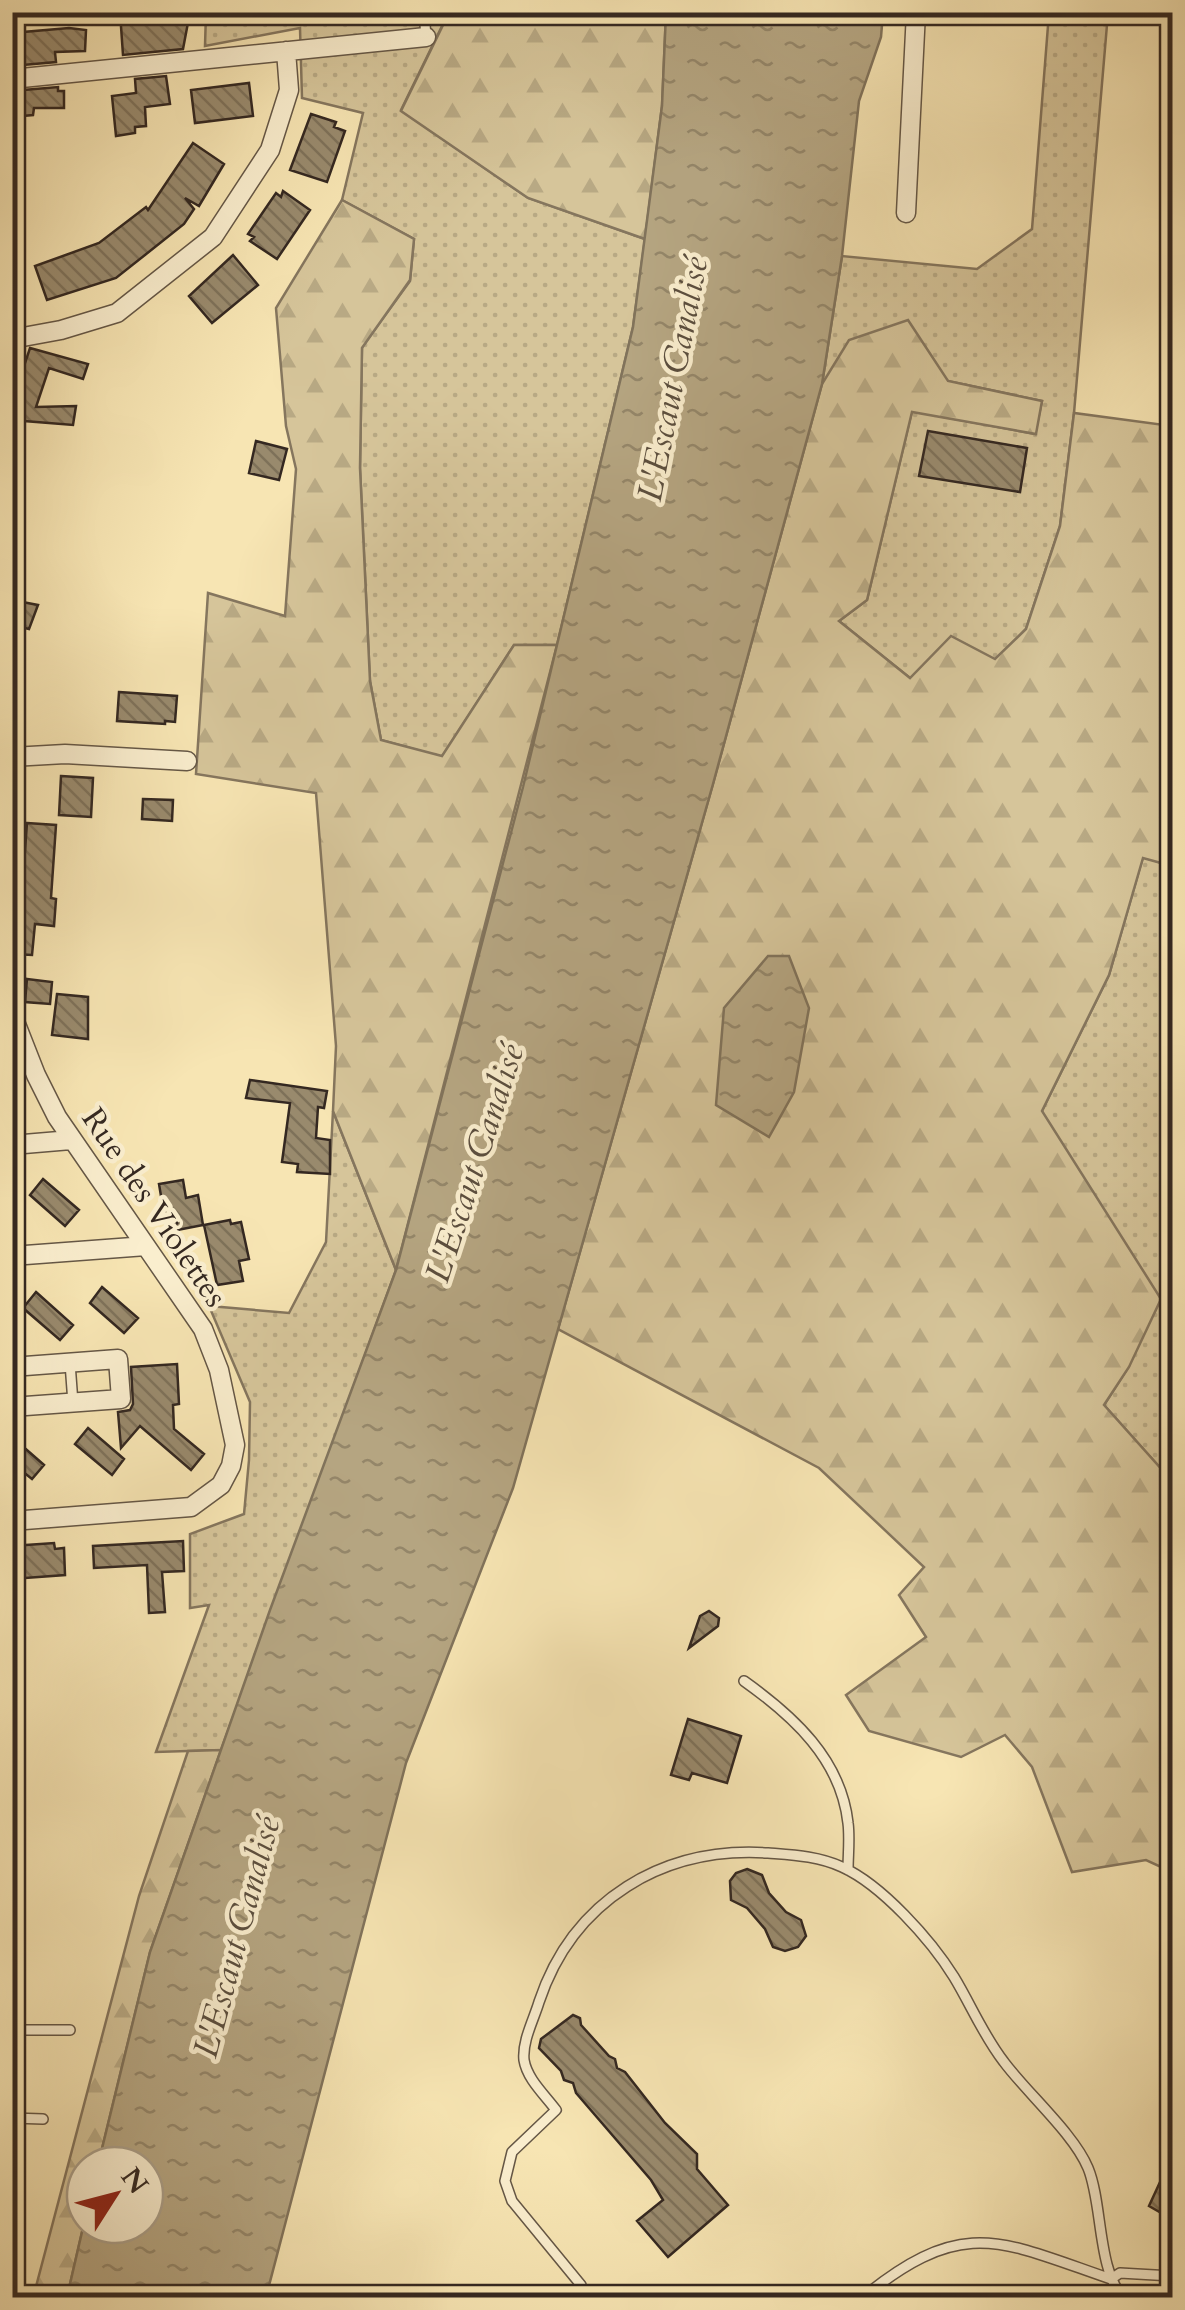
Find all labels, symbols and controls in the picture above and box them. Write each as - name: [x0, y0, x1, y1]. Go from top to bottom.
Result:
- water label: L'Escaut Canalisé: [626, 250, 721, 505]
- water label: L'Escaut Canalisé: [414, 1036, 537, 1289]
- street label: Rue des Violettes: [71, 1099, 237, 1316]
- water label: L'Escaut Canalisé: [182, 1809, 293, 2063]
- north arrow: [65, 2145, 165, 2245]
- text: N: [112, 2160, 157, 2202]

